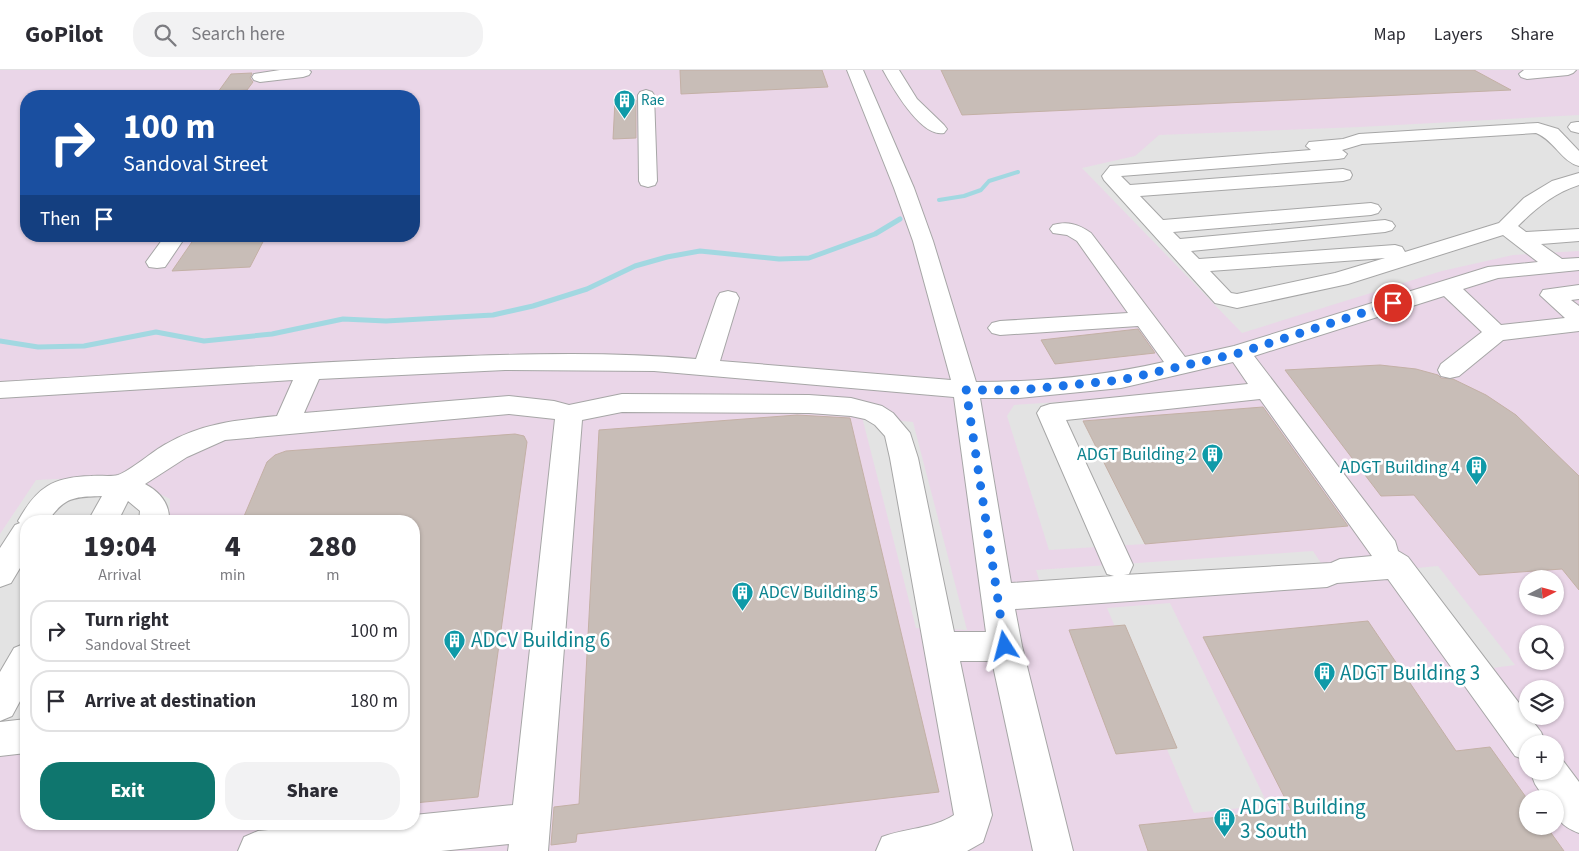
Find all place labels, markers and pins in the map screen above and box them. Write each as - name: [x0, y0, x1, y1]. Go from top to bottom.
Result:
- building icon: Rae: [613, 88, 637, 119]
- place label: Rae: [641, 90, 664, 111]
- pin: [1372, 282, 1414, 324]
- place label: ADGT Building 2: [1077, 442, 1197, 467]
- building icon: ADGT Building 2: [1201, 442, 1225, 473]
- place label: ADGT Building 4: [1340, 455, 1460, 480]
- building icon: ADGT Building 4: [1464, 455, 1488, 486]
- building icon: ADCV Building 5: [731, 580, 755, 611]
- place label: ADCV Building 5: [759, 580, 878, 605]
- place label: ADCV Building 6: [471, 625, 610, 655]
- building icon: ADCV Building 6: [443, 628, 467, 659]
- place label: ADGT Building 3: [1340, 658, 1480, 688]
- building icon: ADGT Building 3: [1312, 661, 1336, 692]
- place label: ADGT Building 3 South: [1240, 792, 1366, 846]
- building icon: ADGT Building 3 South: [1212, 807, 1236, 838]

